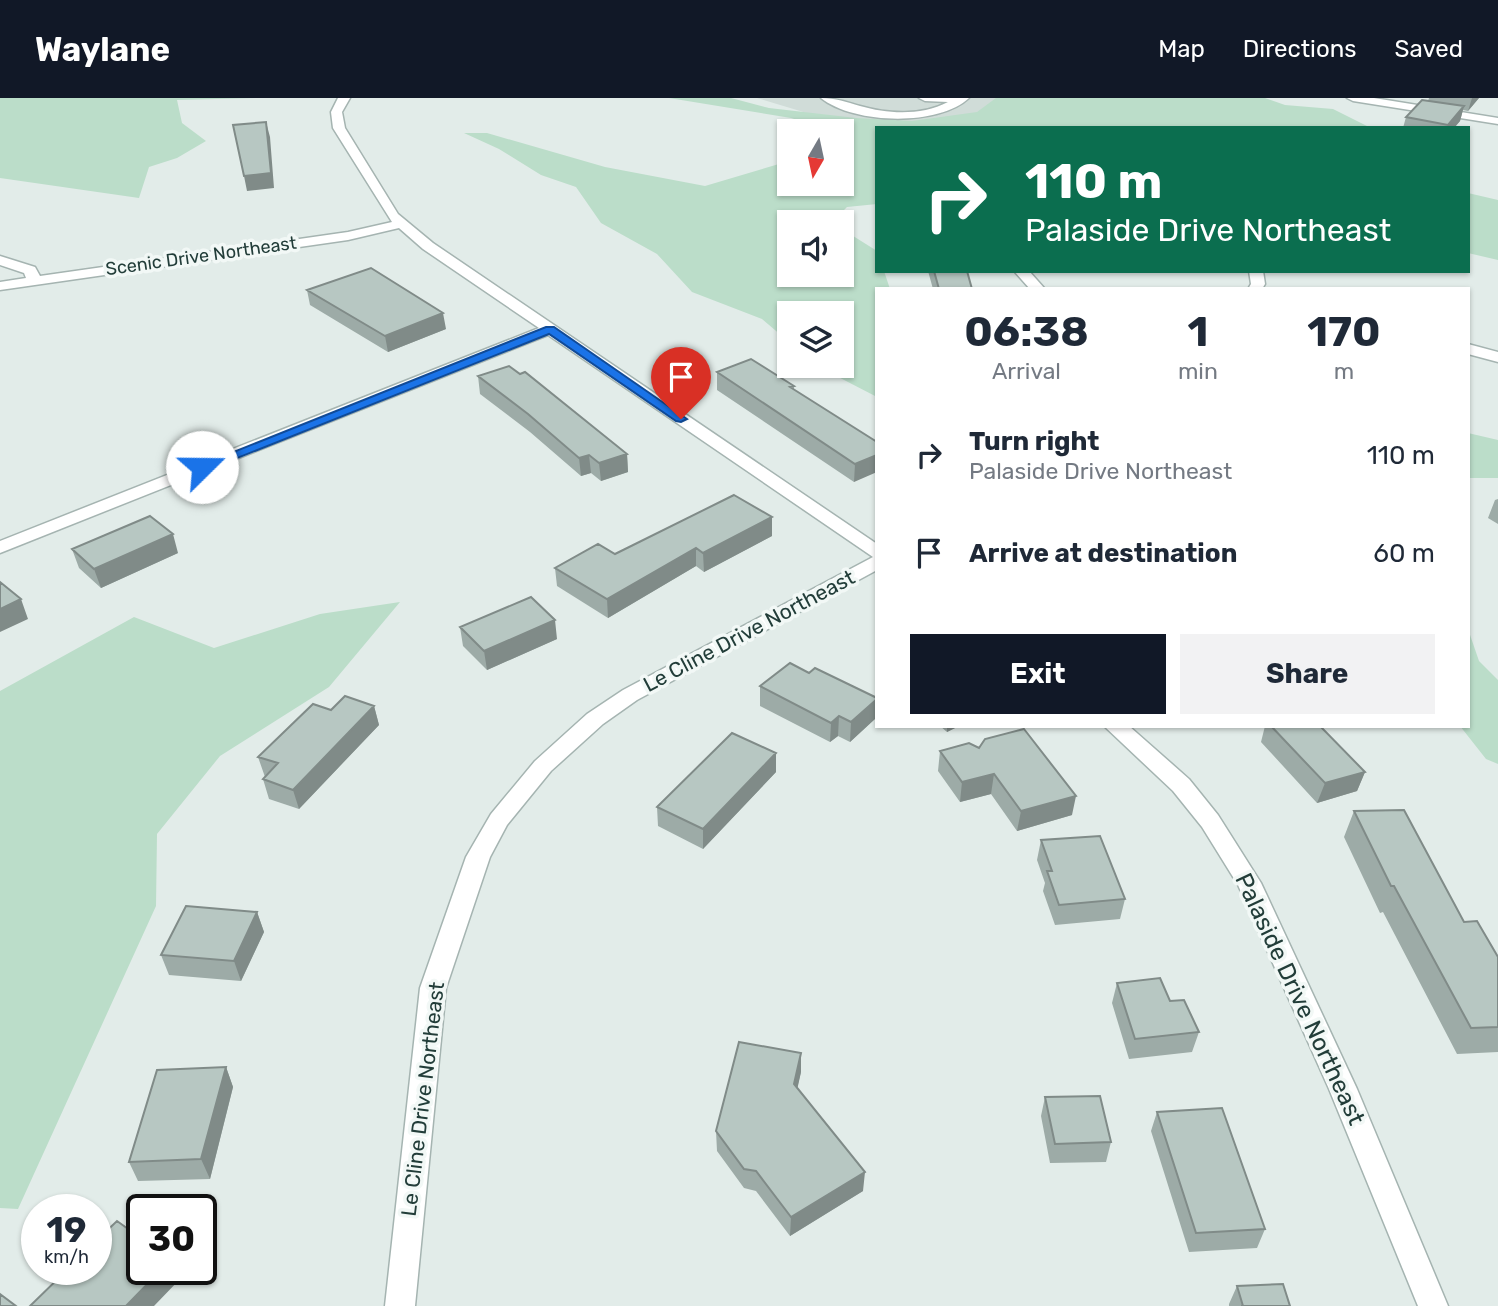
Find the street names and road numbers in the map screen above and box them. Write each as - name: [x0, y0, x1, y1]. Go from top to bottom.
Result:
- street label: Scenic Drive Northeast: [104, 232, 298, 280]
- street label: Le Cline Drive Northeast: [639, 564, 859, 697]
- street label: Palaside Drive Northeast: [1229, 869, 1371, 1129]
- street label: Le Cline Drive Northeast: [396, 980, 449, 1218]

